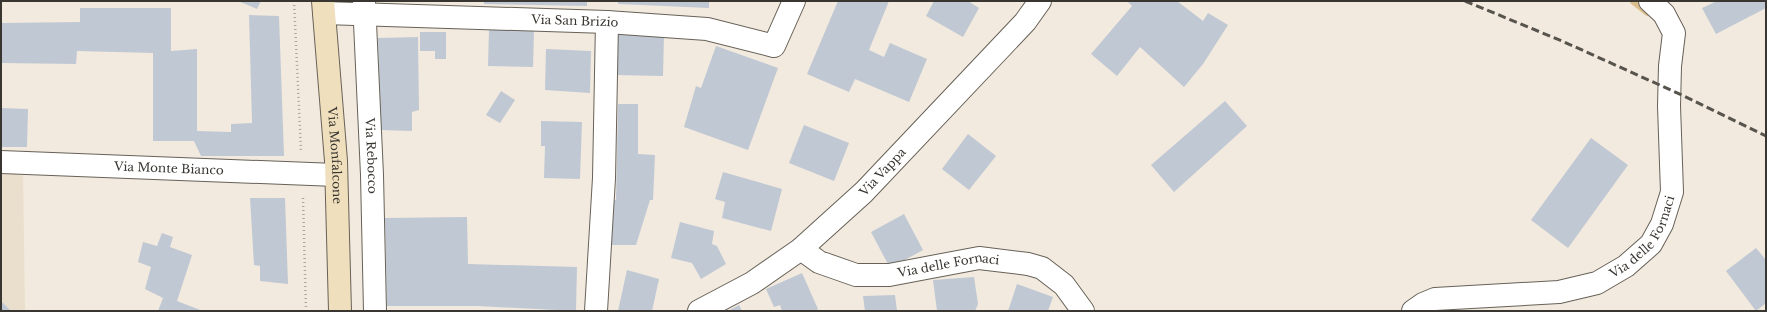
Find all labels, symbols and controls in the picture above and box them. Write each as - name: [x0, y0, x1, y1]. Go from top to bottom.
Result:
- street label: Via San Brizio: [530, 12, 619, 30]
- street label: Via Monfalcone: [325, 105, 345, 204]
- street label: Via Rebocco: [362, 116, 380, 194]
- street label: Via Vappa: [855, 144, 909, 200]
- street label: Via Monte Bianco: [113, 158, 224, 178]
- street label: Via delle Fornaci: [1606, 194, 1677, 281]
- street label: Via delle Fornaci: [895, 250, 1000, 280]

